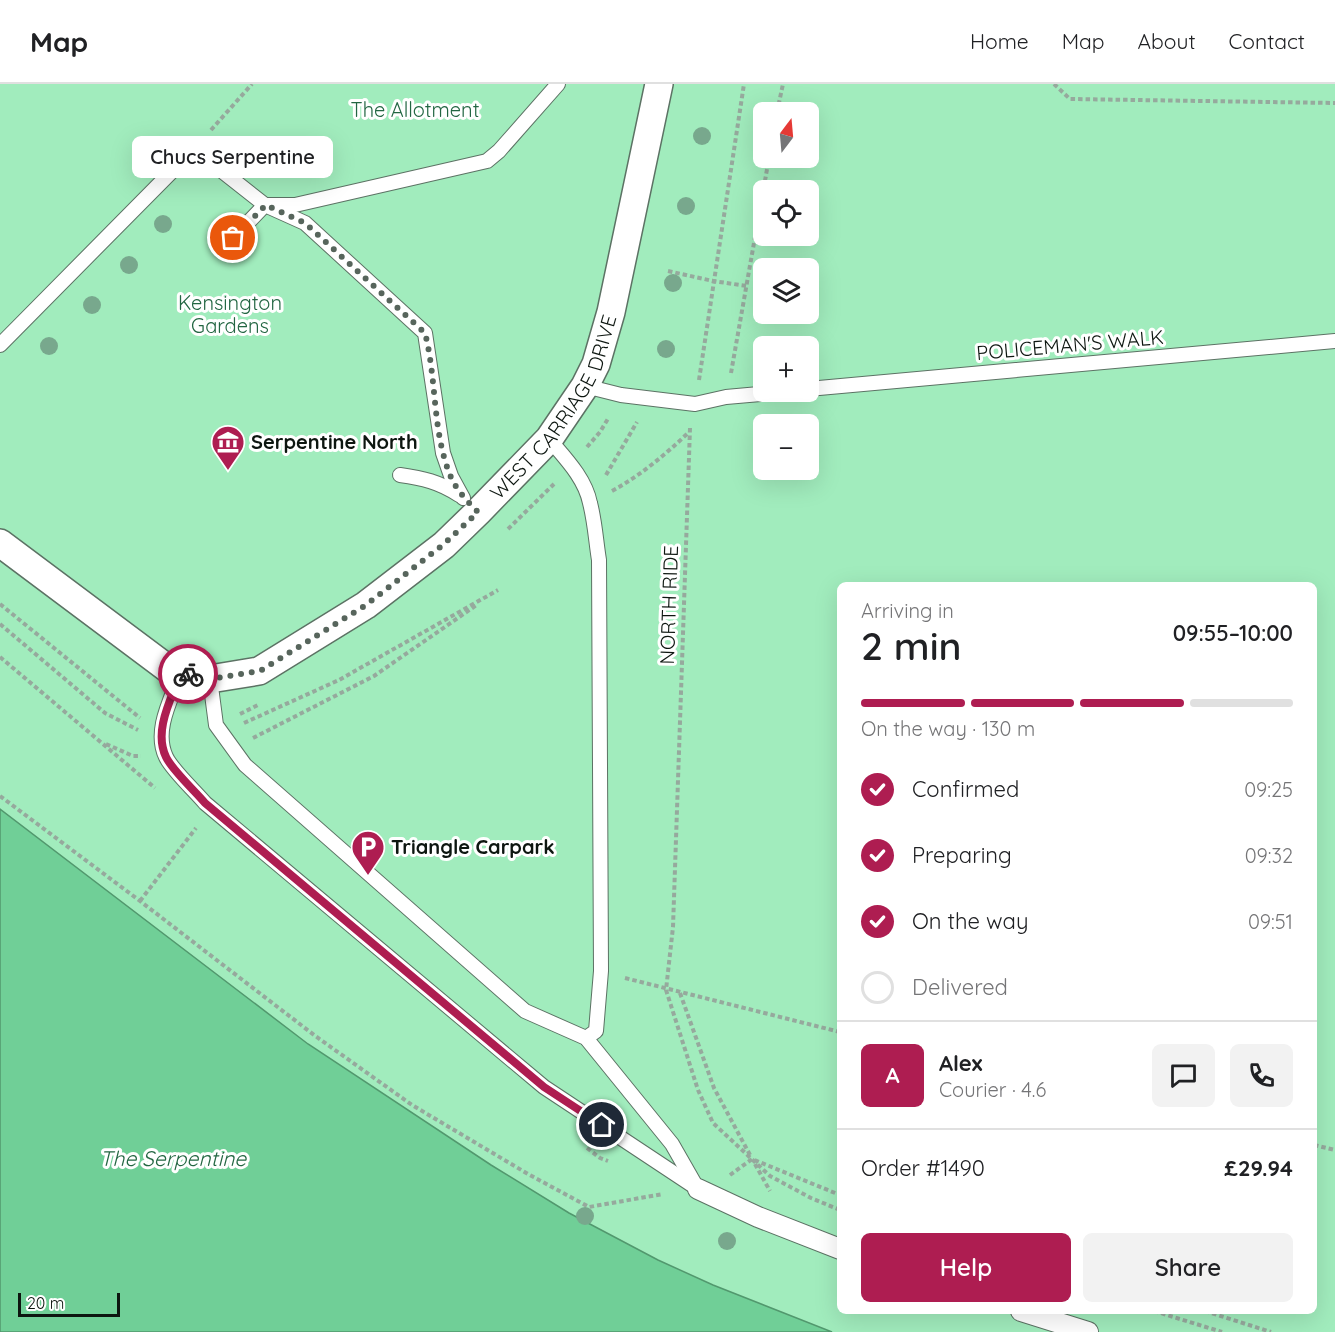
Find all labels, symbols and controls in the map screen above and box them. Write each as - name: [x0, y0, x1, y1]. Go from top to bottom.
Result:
- text: Map: [30, 24, 88, 59]
- text: Home: [970, 28, 1029, 54]
- text: Map: [1062, 28, 1105, 54]
- text: About: [1138, 28, 1196, 54]
- text: Contact: [1229, 28, 1305, 54]
- park label: The Allotment: [351, 97, 480, 122]
- north arrow: [753, 102, 819, 168]
- map controls: [753, 102, 819, 480]
- callout: Chucs Serpentine: [132, 136, 334, 178]
- text: Chucs Serpentine: [150, 144, 315, 169]
- button: locate: [753, 180, 819, 246]
- pin: [207, 212, 258, 263]
- icon: bag: [216, 221, 249, 254]
- button: layers: [753, 258, 819, 324]
- park label: Kensington Gardens: [178, 290, 282, 338]
- street label: WEST CARRIAGE DRIVE: [484, 312, 622, 504]
- street label: POLICEMAN'S WALK: [975, 324, 1165, 365]
- button: +: [753, 336, 819, 402]
- button: −: [753, 414, 819, 480]
- museum icon: Serpentine North: [210, 424, 246, 471]
- place label: Serpentine North: [251, 429, 418, 454]
- street label: NORTH RIDE: [654, 545, 683, 665]
- text: Arriving in: [861, 598, 954, 623]
- text: 09:55–10:00: [1173, 619, 1293, 647]
- text: 2 min: [861, 621, 962, 670]
- courier: [158, 644, 218, 704]
- icon: bike: [172, 658, 205, 691]
- text: On the way · 130 m: [861, 716, 1035, 741]
- icon: check: [861, 773, 894, 806]
- text: Confirmed: [912, 775, 1019, 803]
- text: 09:25: [1244, 777, 1293, 802]
- parking icon: Triangle Carpark: [350, 829, 386, 876]
- place label: Triangle Carpark: [391, 834, 555, 859]
- icon: check: [861, 839, 894, 872]
- text: Preparing: [912, 841, 1012, 869]
- text: 09:32: [1245, 843, 1293, 868]
- icon: check: [861, 905, 894, 938]
- text: On the way: [912, 907, 1028, 935]
- text: 09:51: [1248, 909, 1293, 934]
- text: Delivered: [912, 973, 1008, 1001]
- button: chat: [1152, 1044, 1215, 1107]
- button: phone: [1230, 1044, 1293, 1107]
- text: Alex: [939, 1049, 982, 1077]
- text: A: [885, 1061, 900, 1089]
- text: Courier · 4.6: [939, 1077, 1046, 1102]
- pin: [576, 1099, 627, 1150]
- icon: home: [585, 1108, 618, 1141]
- water label: The Serpentine: [100, 1145, 247, 1171]
- text: Order #1490: [861, 1154, 985, 1182]
- text: £29.94: [1224, 1154, 1293, 1182]
- button: Help: [861, 1233, 1071, 1302]
- button: Share: [1083, 1233, 1293, 1302]
- scale bar: [18, 1290, 120, 1318]
- text: 20 m: [27, 1293, 64, 1313]

